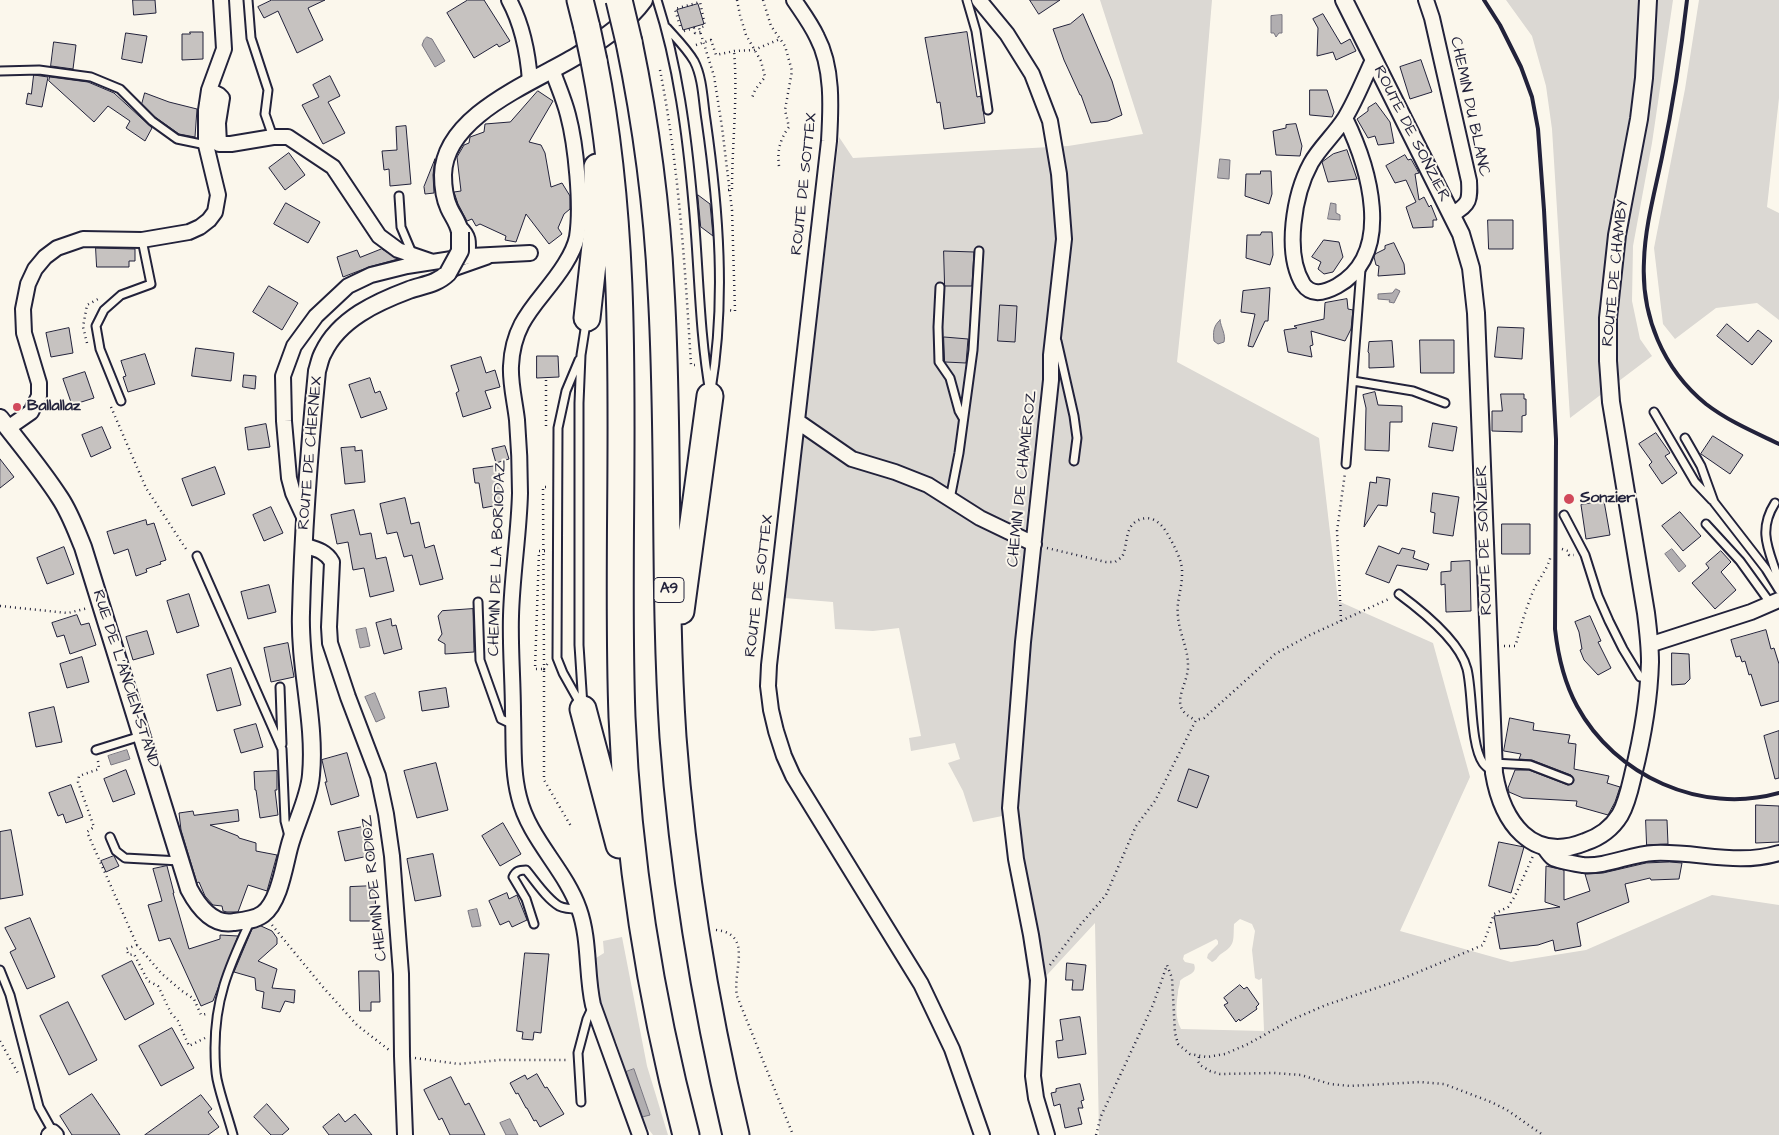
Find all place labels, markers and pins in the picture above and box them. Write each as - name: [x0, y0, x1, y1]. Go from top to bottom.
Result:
- place label: Ballallaz: [27, 397, 81, 417]
- marker: Ballallaz: [11, 401, 23, 413]
- place label: Sonzier: [1580, 489, 1635, 509]
- marker: Sonzier: [1562, 492, 1576, 506]

